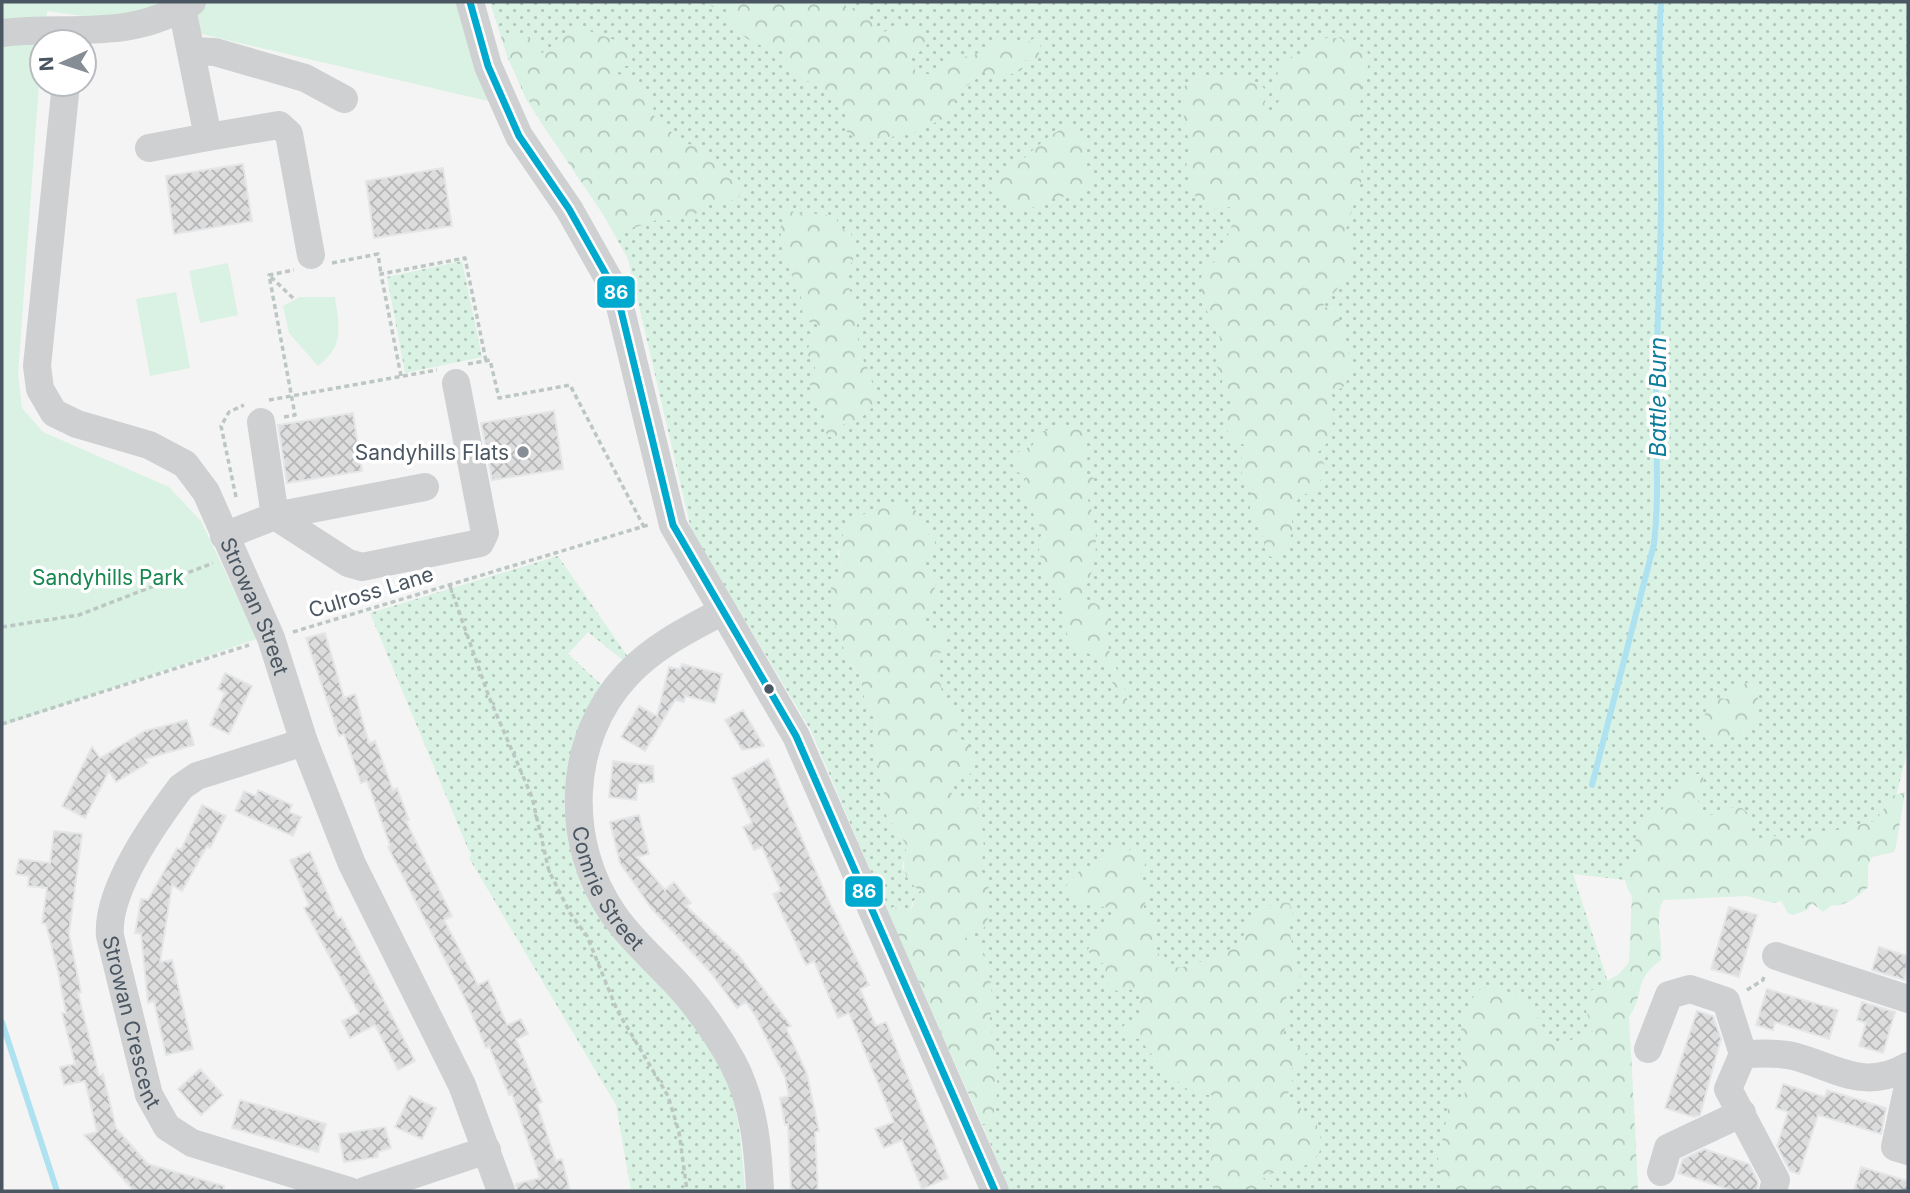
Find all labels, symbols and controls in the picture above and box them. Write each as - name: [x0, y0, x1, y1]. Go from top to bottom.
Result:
- north arrow: [28, 28, 98, 98]
- text: N: [35, 56, 58, 72]
- line badge: 86: [596, 275, 636, 309]
- text: 86: [604, 281, 628, 304]
- water label: Battle Burn: [1644, 337, 1672, 457]
- place label: Sandyhills Flats: [355, 440, 509, 465]
- marker: Sandyhills Flats: [515, 444, 531, 460]
- street label: Strowan Street: [215, 533, 294, 678]
- street label: Culross Lane: [305, 561, 437, 623]
- park label: Sandyhills Park: [32, 565, 185, 590]
- unlabelled marker: [762, 682, 776, 696]
- street label: Comrie Street: [568, 824, 650, 955]
- line badge: 86: [844, 875, 884, 908]
- text: 86: [852, 880, 876, 903]
- street label: Strowan Crescent: [98, 933, 166, 1113]

